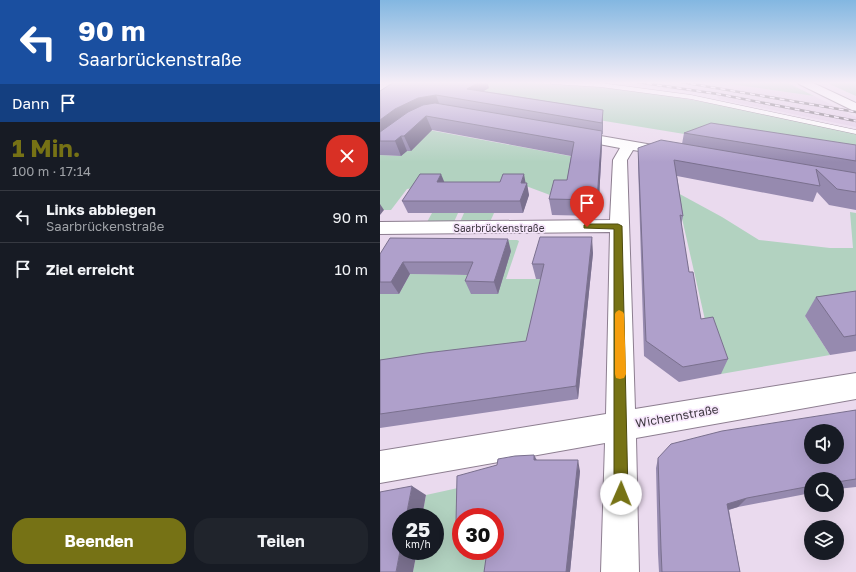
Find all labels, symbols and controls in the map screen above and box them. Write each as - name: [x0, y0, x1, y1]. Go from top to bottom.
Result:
- text: 90 m: [78, 14, 145, 47]
- icon: left: [12, 16, 64, 68]
- text: Saarbrückenstraße: [78, 48, 242, 70]
- icon: arrive: [57, 92, 79, 114]
- text: Dann: [12, 94, 49, 112]
- text: 1 Min.: [12, 133, 81, 162]
- button: close: [326, 135, 368, 177]
- text: 100 m · 17:14: [12, 163, 91, 179]
- pin: [570, 186, 604, 227]
- icon: arrive: [576, 192, 598, 214]
- text: Links abbiegen: [46, 200, 156, 218]
- icon: left: [12, 206, 34, 228]
- text: 90 m: [333, 208, 368, 226]
- text: Saarbrückenstraße: [46, 218, 164, 234]
- street label: Saarbrückenstraße: [454, 222, 545, 234]
- icon: arrive: [12, 258, 34, 280]
- text: Ziel erreicht: [46, 260, 134, 278]
- text: 10 m: [334, 260, 368, 278]
- street label: Wichernstraße: [634, 401, 720, 431]
- map controls: [804, 424, 844, 560]
- button: sound: [804, 424, 844, 464]
- button: search: [804, 472, 844, 512]
- position arrow: [600, 473, 642, 515]
- speed limit sign: 30: [452, 508, 504, 560]
- text: 25: [406, 517, 430, 541]
- button: Beenden: [12, 518, 186, 564]
- button: Teilen: [194, 518, 368, 564]
- button: layers: [804, 520, 844, 560]
- text: km/h: [405, 538, 431, 550]

